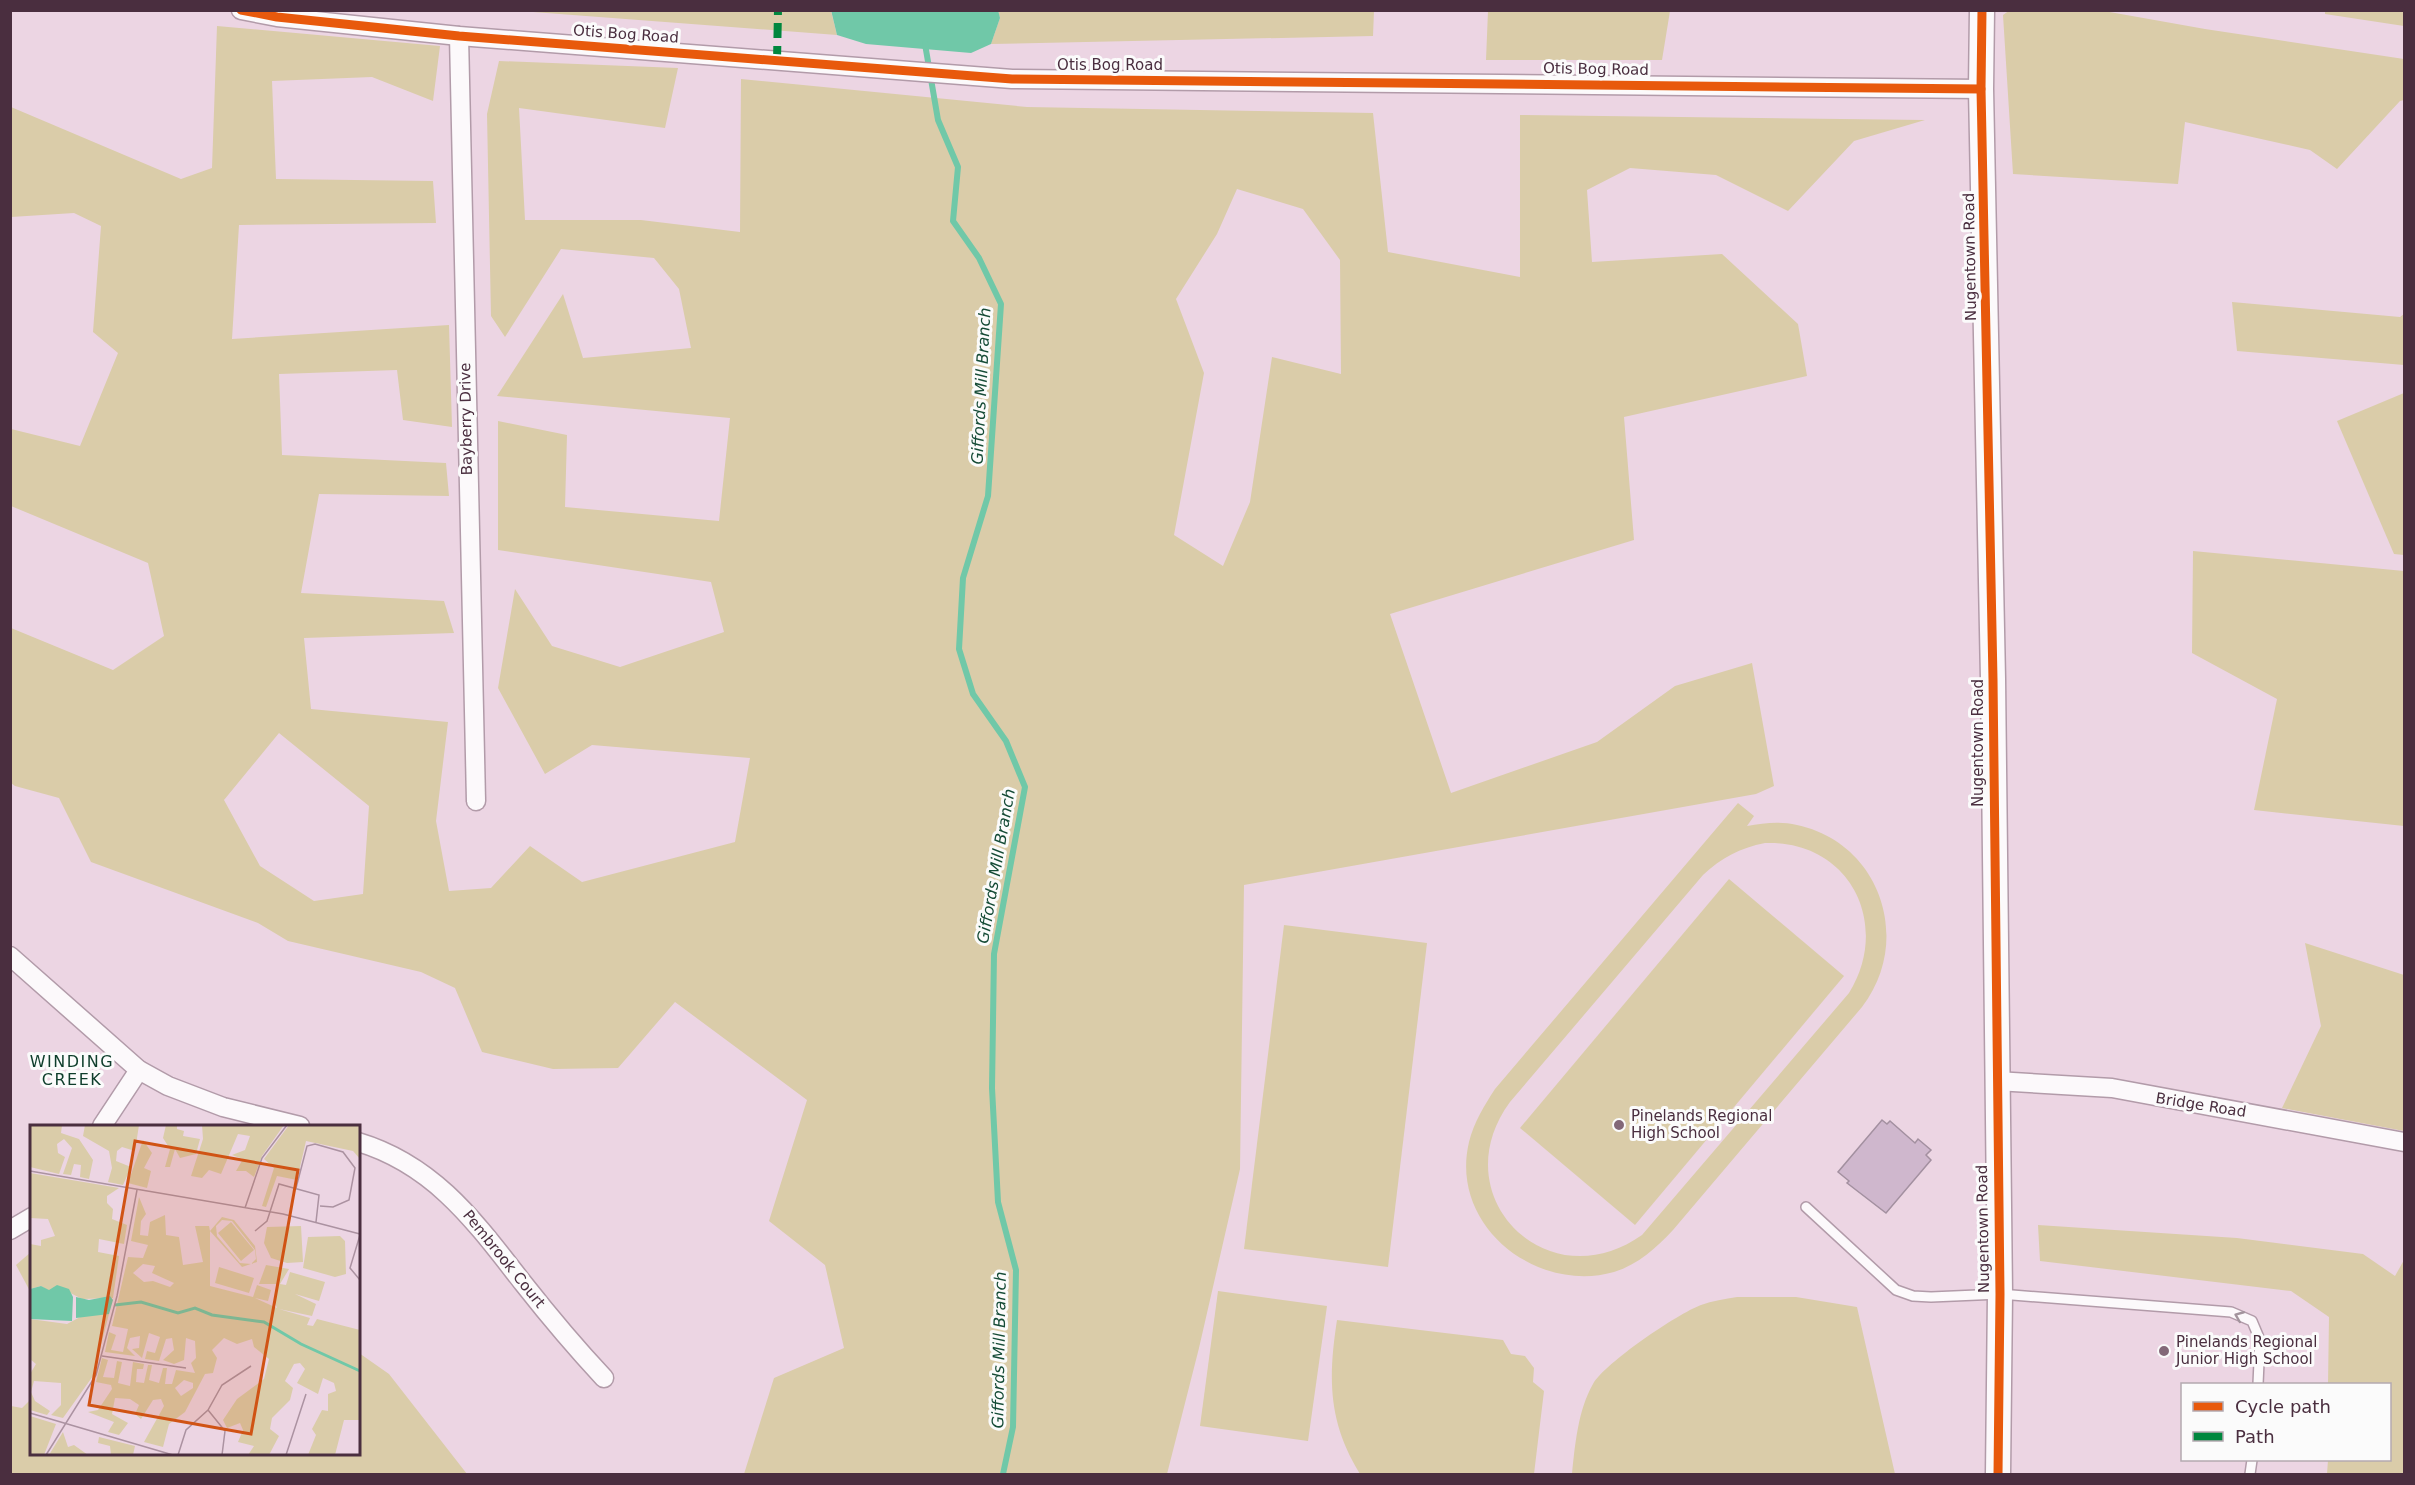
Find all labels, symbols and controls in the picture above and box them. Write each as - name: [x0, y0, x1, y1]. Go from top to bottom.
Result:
- street label: Otis Bog Road: [573, 21, 679, 47]
- street label: Otis Bog Road: [1057, 56, 1163, 74]
- street label: Otis Bog Road: [1543, 59, 1649, 79]
- street label: Nugentown Road: [1960, 193, 1980, 321]
- water label: Giffords Mill Branch: [967, 307, 995, 465]
- street label: Bayberry Drive: [456, 362, 476, 476]
- street label: Nugentown Road: [1969, 679, 1987, 807]
- water label: Giffords Mill Branch: [973, 787, 1019, 945]
- district label: WINDING CREEK: [30, 1052, 114, 1089]
- street label: Bridge Road: [2154, 1089, 2248, 1121]
- place label: Pinelands Regional High School: [1631, 1107, 1772, 1142]
- marker: Pinelands Regional High School: [1612, 1118, 1626, 1132]
- inset map: [30, 1125, 360, 1455]
- street label: Nugentown Road: [1973, 1165, 1993, 1293]
- street label: Pembrook Court: [459, 1206, 549, 1312]
- water label: Giffords Mill Branch: [988, 1271, 1010, 1429]
- one-way arrow: [2234, 1311, 2245, 1323]
- place label: Pinelands Regional Junior High School: [2175, 1333, 2317, 1368]
- marker: Pinelands Regional Junior High School: [2157, 1344, 2171, 1358]
- legend: [2181, 1383, 2391, 1461]
- text: Cycle path: [2235, 1396, 2331, 1417]
- text: Path: [2235, 1426, 2275, 1447]

